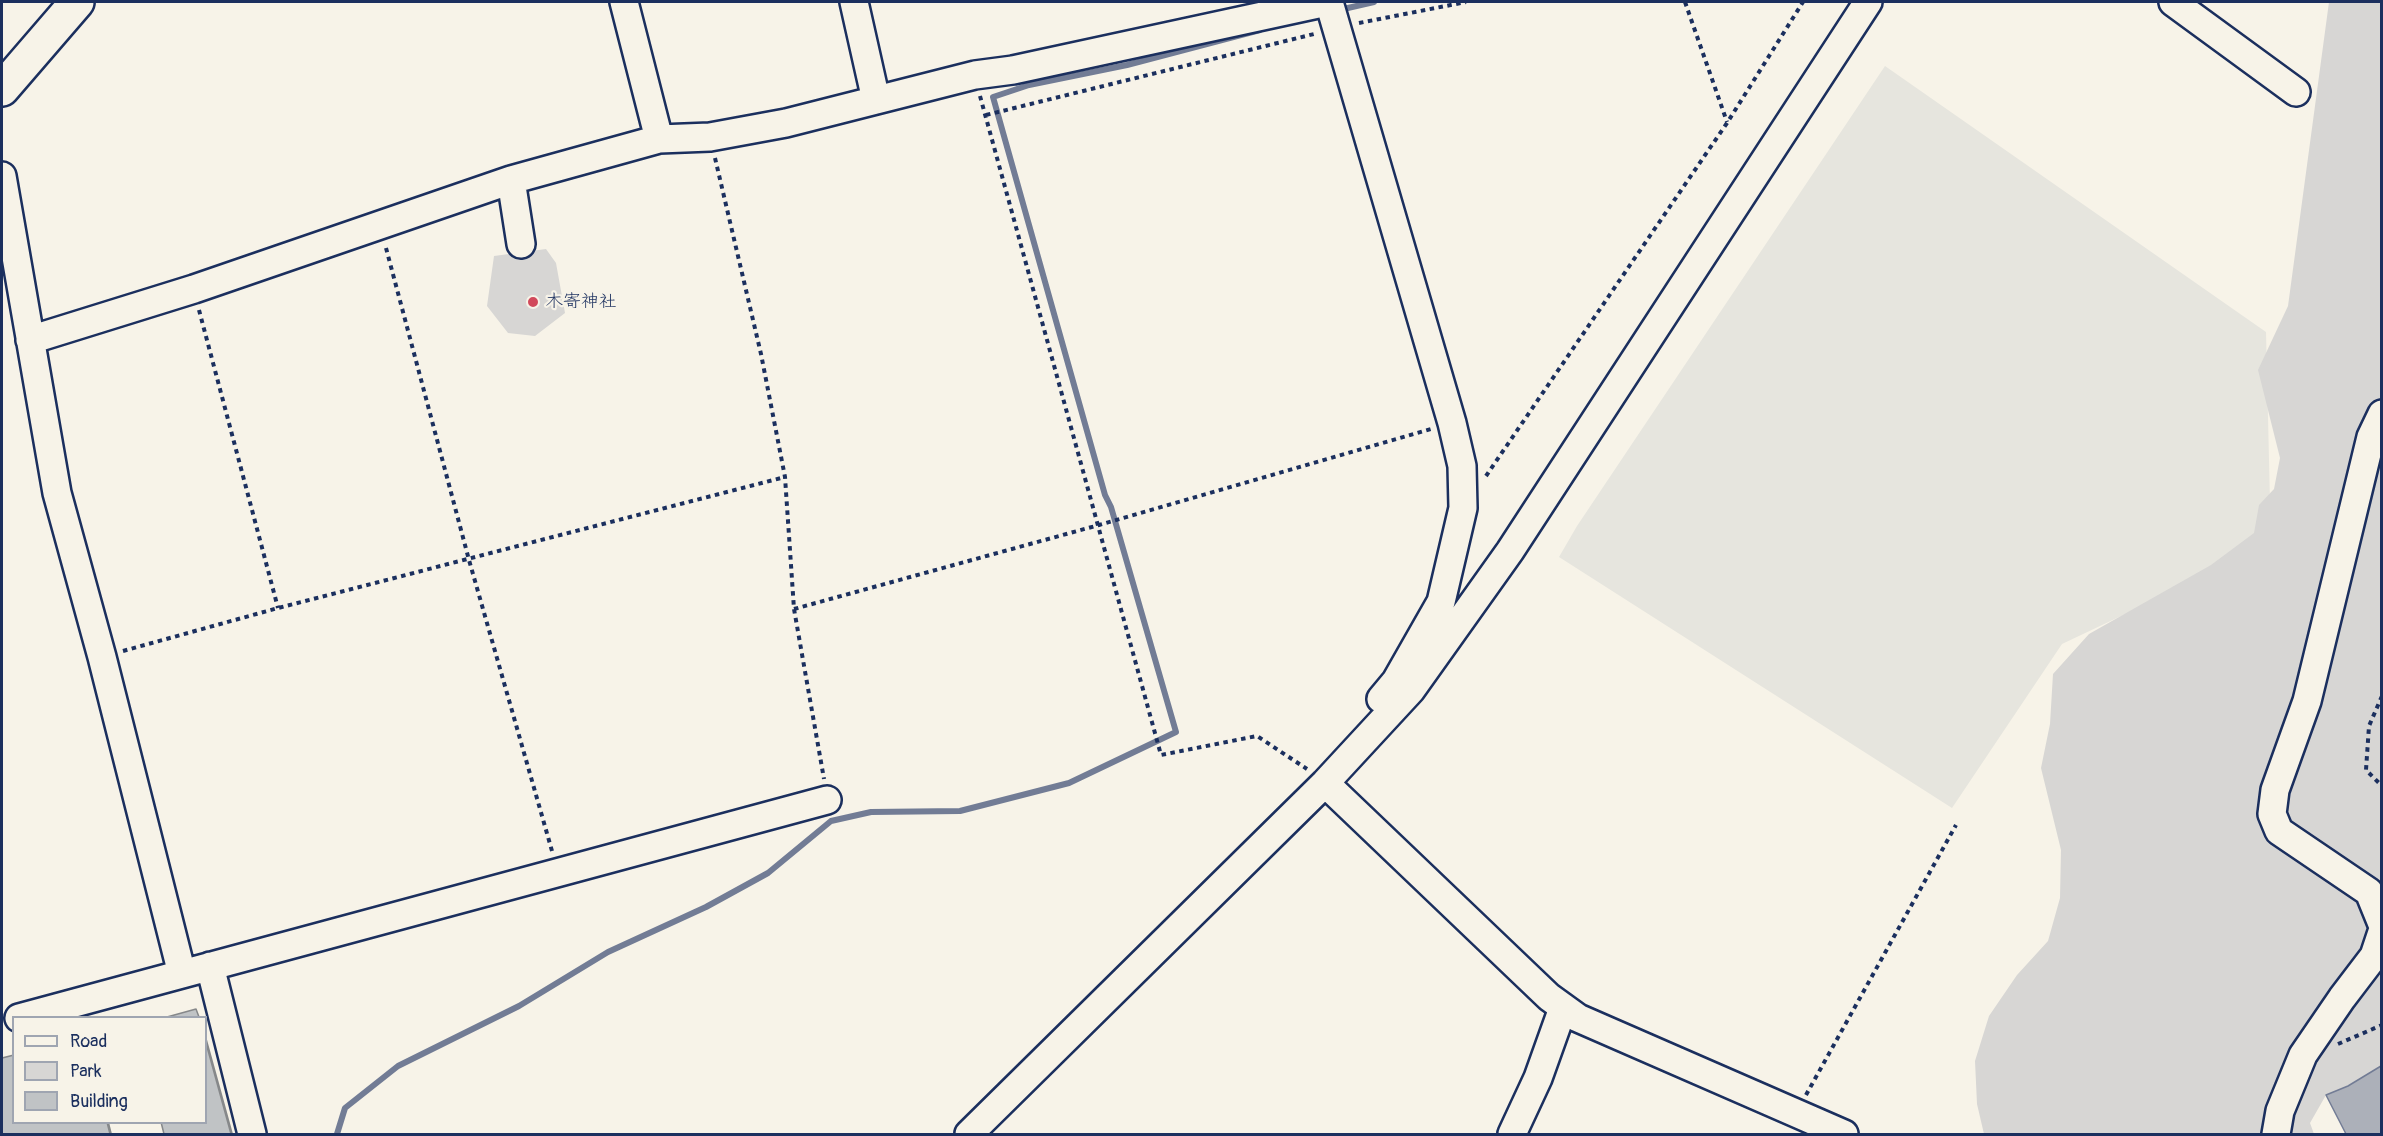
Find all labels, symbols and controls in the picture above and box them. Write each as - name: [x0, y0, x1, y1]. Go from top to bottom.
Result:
- place label: 木寄神社: [545, 291, 617, 313]
- marker: 木寄神社: [526, 295, 540, 309]
- legend: [12, 1016, 207, 1124]
- text: Road: [70, 1030, 107, 1053]
- text: Park: [70, 1060, 102, 1083]
- text: Building: [70, 1090, 128, 1113]

